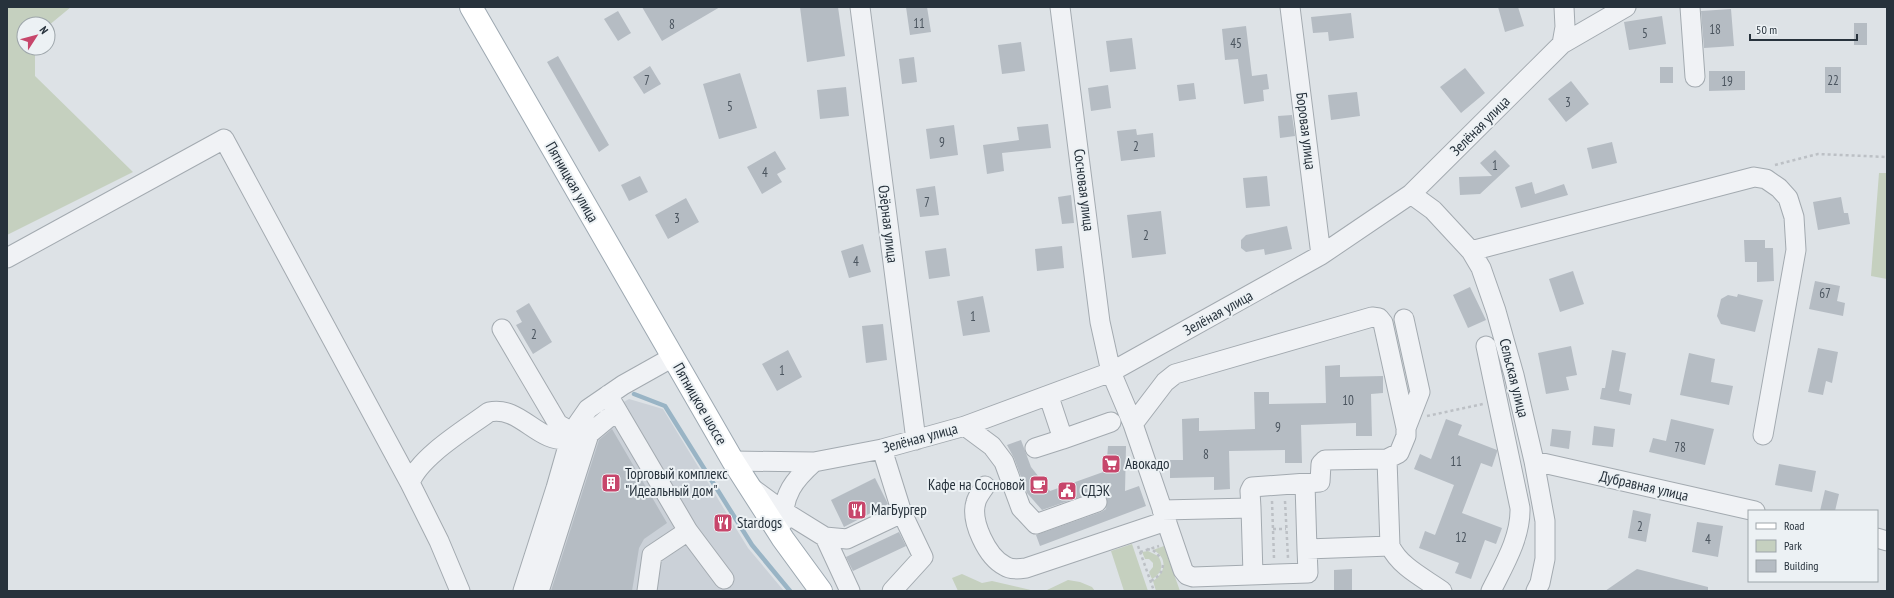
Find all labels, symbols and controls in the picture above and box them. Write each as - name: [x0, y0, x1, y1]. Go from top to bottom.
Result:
- house number: 11: [913, 15, 925, 32]
- north arrow: [16, 16, 56, 56]
- house number: 8: [669, 16, 675, 33]
- scale bar: [1750, 16, 1857, 42]
- house number: 18: [1709, 21, 1721, 38]
- text: 50 m: [1756, 22, 1777, 37]
- text: N: [37, 24, 52, 37]
- house number: 5: [1642, 25, 1648, 42]
- house number: 45: [1230, 35, 1242, 52]
- house number: 7: [644, 72, 650, 89]
- house number: 22: [1827, 72, 1839, 89]
- house number: 19: [1721, 73, 1733, 90]
- street label: Боровая улица: [1292, 91, 1321, 171]
- street label: Зелёная улица: [1446, 92, 1514, 160]
- house number: 3: [1565, 94, 1571, 111]
- house number: 5: [727, 98, 733, 115]
- house number: 9: [939, 134, 945, 151]
- street label: Пятницкая улица: [542, 138, 603, 225]
- house number: 2: [1133, 138, 1139, 155]
- street label: Сосновая улица: [1070, 148, 1099, 232]
- house number: 1: [1492, 157, 1498, 174]
- house number: 4: [762, 164, 768, 181]
- street label: Озёрная улица: [874, 184, 903, 264]
- house number: 7: [924, 194, 930, 211]
- house number: 3: [674, 210, 680, 227]
- house number: 2: [1143, 227, 1149, 244]
- house number: 4: [853, 253, 859, 270]
- house number: 67: [1819, 285, 1831, 302]
- street label: Зелёная улица: [1179, 286, 1256, 340]
- house number: 1: [970, 308, 976, 325]
- house number: 2: [531, 326, 537, 343]
- street label: Сельская улица: [1495, 336, 1533, 419]
- street label: Пятницкое шоссе: [669, 359, 732, 448]
- house number: 1: [779, 362, 785, 379]
- house number: 10: [1342, 392, 1354, 409]
- street label: Зелёная улица: [880, 418, 959, 457]
- house number: 9: [1275, 419, 1281, 436]
- house number: 78: [1674, 439, 1686, 456]
- house number: 8: [1203, 446, 1209, 463]
- supermarket icon: Авокадо: [1100, 453, 1122, 475]
- house number: 11: [1450, 453, 1462, 470]
- place label: Авокадо: [1125, 454, 1170, 473]
- place label: Торговый комплекс "Идеальный дом": [625, 464, 728, 500]
- street label: Дубравная улица: [1598, 466, 1690, 505]
- building icon: Торговый комплекс "Идеальный дом": [600, 472, 622, 494]
- cafe icon: Кафе на Сосновой: [1028, 474, 1050, 496]
- place label: Кафе на Сосновой: [928, 475, 1025, 494]
- public building icon: СДЭК: [1056, 480, 1078, 502]
- place label: СДЭК: [1081, 481, 1111, 500]
- restaurant icon: МагБургер: [846, 499, 868, 521]
- place label: МагБургер: [871, 500, 927, 519]
- legend: [1748, 510, 1878, 582]
- restaurant icon: Stardogs: [712, 512, 734, 534]
- place label: Stardogs: [737, 513, 782, 532]
- house number: 2: [1637, 518, 1643, 535]
- text: Road: [1784, 518, 1804, 533]
- house number: 12: [1455, 529, 1467, 546]
- house number: 4: [1705, 531, 1711, 548]
- text: Park: [1784, 538, 1802, 553]
- text: Building: [1784, 558, 1819, 573]

